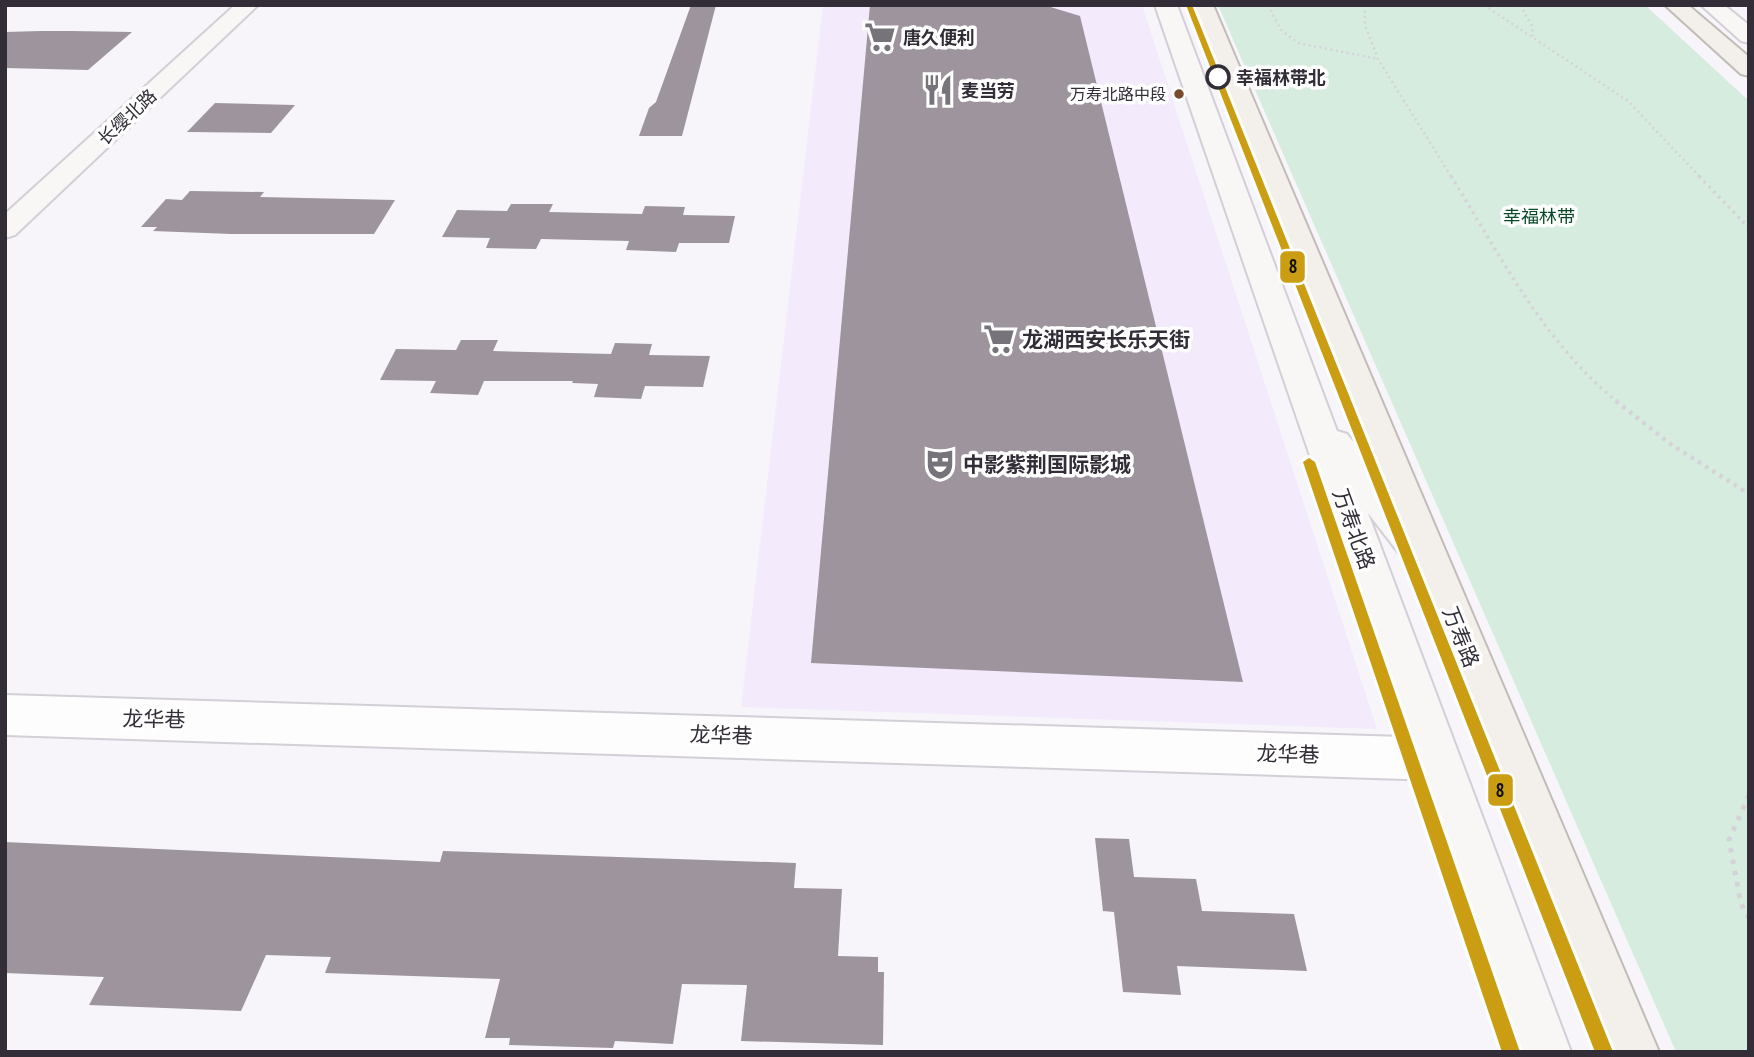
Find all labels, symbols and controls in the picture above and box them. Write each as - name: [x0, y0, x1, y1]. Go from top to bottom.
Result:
- supermarket icon: 唐久便利: [863, 20, 897, 54]
- place label: 唐久便利: [903, 26, 975, 49]
- marker: 幸福林带北: [1206, 65, 1230, 89]
- place label: 幸福林带北: [1236, 66, 1326, 89]
- restaurant icon: 麦当劳: [921, 73, 955, 107]
- place label: 麦当劳: [961, 79, 1015, 102]
- street label: 长缨北路: [93, 84, 161, 150]
- place label: 万寿北路中段: [1070, 84, 1166, 104]
- marker: 万寿北路中段: [1172, 87, 1186, 101]
- park label: 幸福林带: [1503, 205, 1575, 228]
- line badge: 8: [1279, 250, 1306, 284]
- text: 8: [1288, 254, 1298, 278]
- supermarket icon: 龙湖西安长乐天街: [982, 322, 1016, 356]
- place label: 龙湖西安长乐天街: [1022, 326, 1190, 353]
- theatre icon: 中影紫荆国际影城: [923, 447, 957, 481]
- place label: 中影紫荆国际影城: [963, 451, 1131, 478]
- street label: 万寿北路: [1327, 485, 1381, 573]
- street label: 万寿路: [1437, 603, 1485, 671]
- street label: 龙华巷: [122, 705, 186, 733]
- street label: 龙华巷: [689, 720, 753, 750]
- street label: 龙华巷: [1256, 739, 1320, 769]
- line badge: 8: [1487, 773, 1514, 807]
- text: 8: [1495, 778, 1505, 802]

